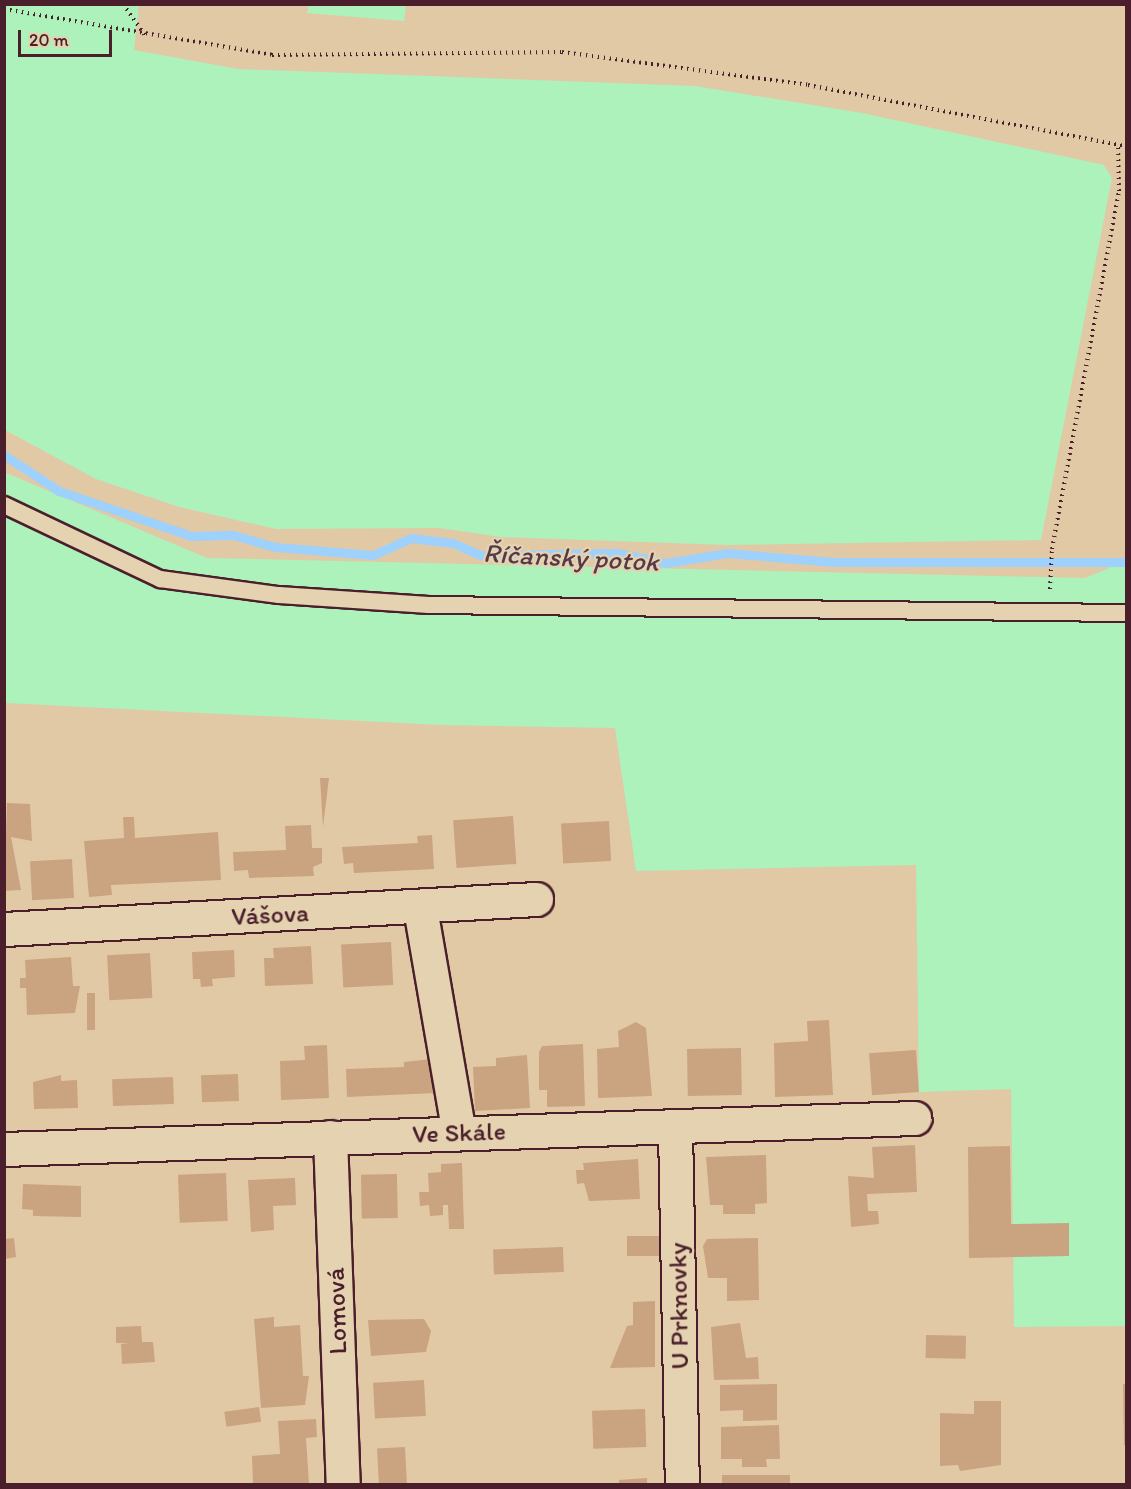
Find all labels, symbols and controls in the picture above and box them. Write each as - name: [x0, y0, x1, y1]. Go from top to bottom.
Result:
- scale bar: [21, 18, 116, 56]
- text: 20 m: [29, 29, 69, 51]
- water label: Říčanský potok: [482, 536, 660, 578]
- street label: Vášova: [230, 897, 310, 933]
- street label: Ve Skále: [412, 1116, 506, 1150]
- street label: U Prknovky: [662, 1242, 696, 1370]
- street label: Lomová: [320, 1267, 354, 1355]

